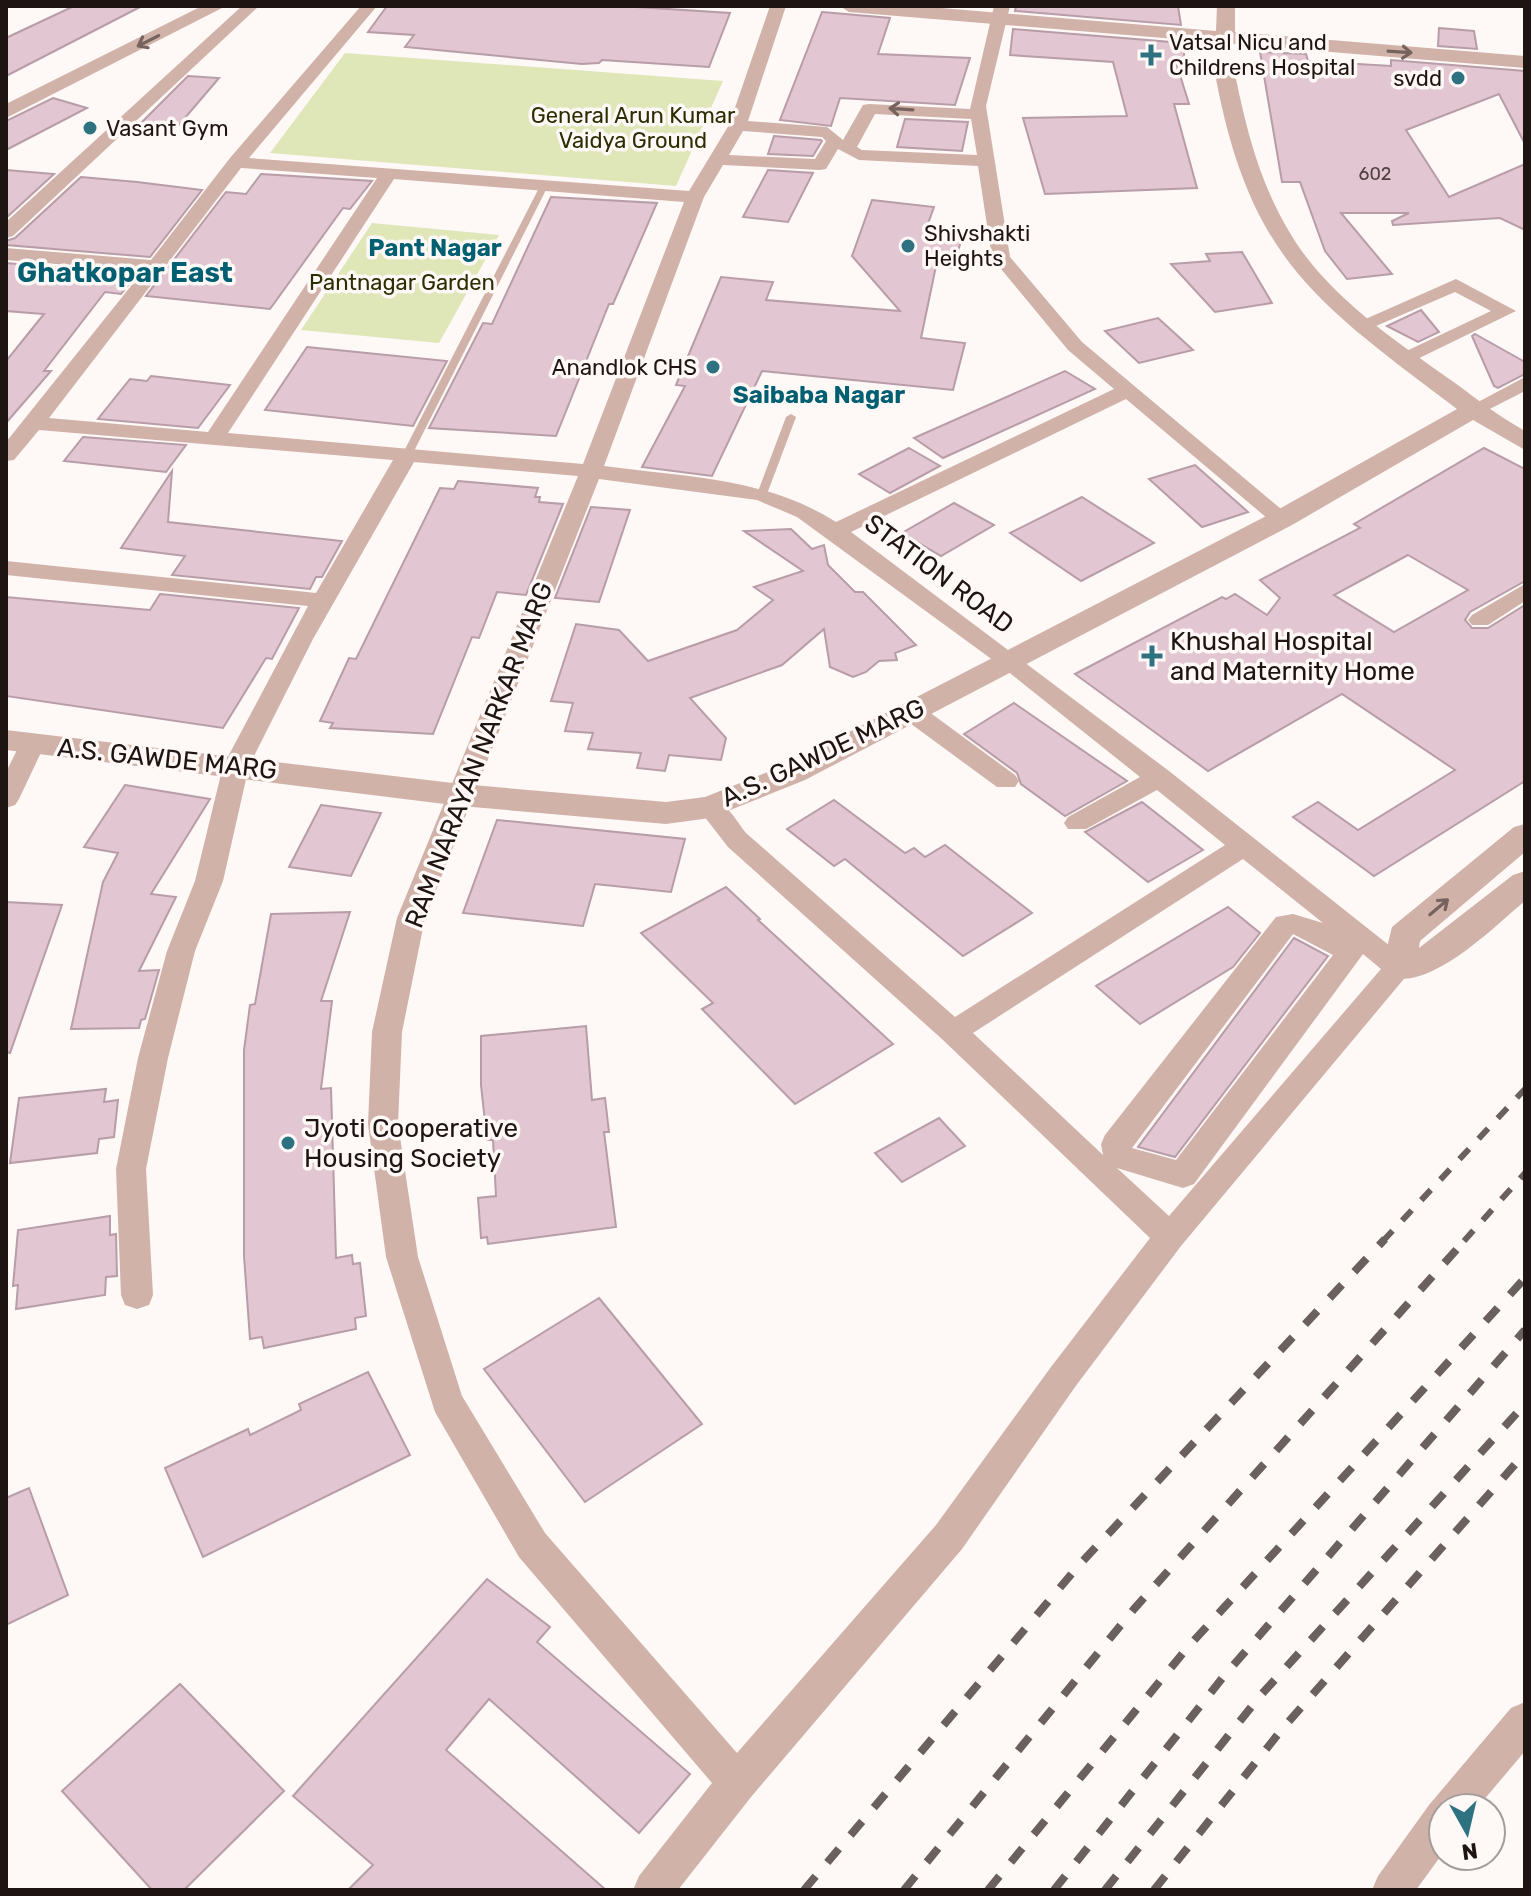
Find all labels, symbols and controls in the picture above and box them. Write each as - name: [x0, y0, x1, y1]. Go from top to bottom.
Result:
- place label: Vatsal Nicu and Childrens Hospital: [1169, 29, 1355, 81]
- one-way arrow: [136, 34, 160, 49]
- marker: Vatsal Nicu and Childrens Hospital: [1140, 44, 1162, 66]
- one-way arrow: [1386, 45, 1413, 60]
- place label: svdd: [1393, 65, 1442, 92]
- marker: svdd: [1449, 69, 1467, 87]
- one-way arrow: [888, 101, 915, 116]
- park label: General Arun Kumar Vaidya Ground: [531, 102, 736, 154]
- place label: Vasant Gym: [106, 115, 229, 142]
- marker: Vasant Gym: [81, 119, 99, 137]
- house number: 602: [1359, 163, 1391, 185]
- place label: Shivshakti Heights: [924, 220, 1030, 272]
- district label: Pant Nagar: [368, 234, 502, 262]
- marker: Shivshakti Heights: [899, 237, 917, 255]
- district label: Ghatkopar East: [17, 256, 233, 289]
- park label: Pantnagar Garden: [309, 269, 495, 296]
- place label: Anandlok CHS: [552, 354, 697, 381]
- marker: Anandlok CHS: [704, 358, 722, 376]
- district label: Saibaba Nagar: [733, 381, 905, 409]
- street label: STATION ROAD: [858, 508, 1020, 640]
- street label: RAM NARAYAN NARKAR MARG: [399, 578, 559, 932]
- place label: Khushal Hospital and Maternity Home: [1170, 626, 1415, 687]
- marker: Khushal Hospital and Maternity Home: [1141, 645, 1163, 667]
- street label: A.S. GAWDE MARG: [716, 692, 930, 814]
- street label: A.S. GAWDE MARG: [56, 732, 278, 786]
- one-way arrow: [1428, 898, 1448, 916]
- place label: Jyoti Cooperative Housing Society: [304, 1113, 518, 1174]
- marker: Jyoti Cooperative Housing Society: [279, 1134, 297, 1152]
- north arrow: [1427, 1792, 1507, 1872]
- text: N: [1460, 1837, 1479, 1866]

